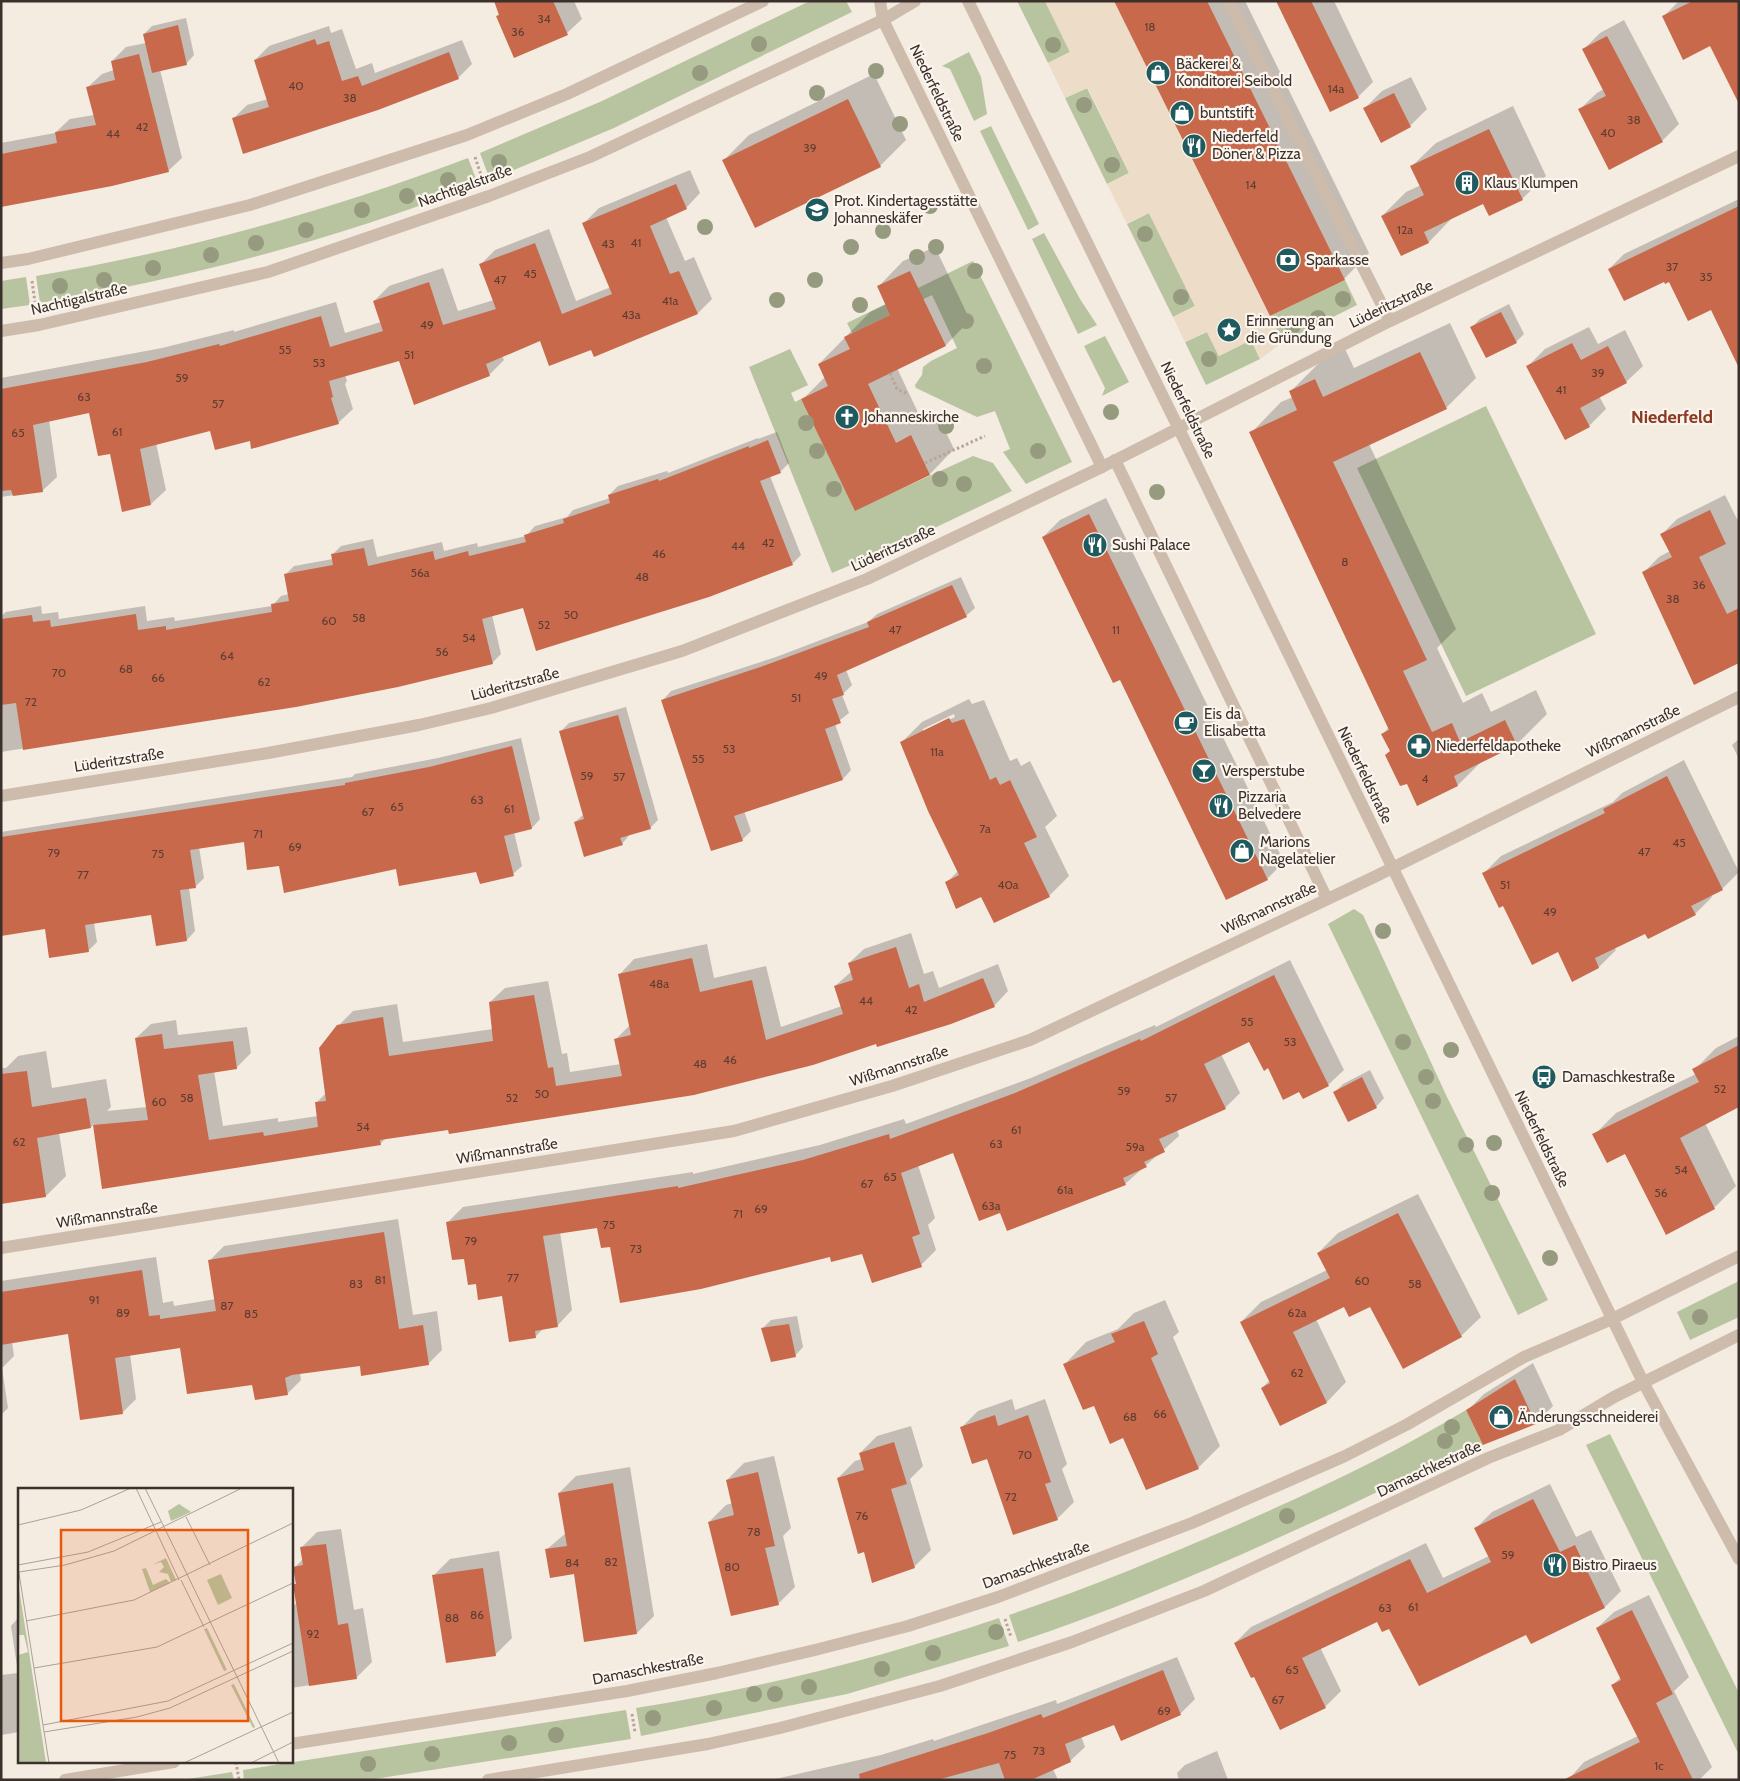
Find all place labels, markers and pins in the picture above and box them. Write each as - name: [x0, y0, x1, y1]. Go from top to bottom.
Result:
- place label: Bäckerei & Konditorei Seibold: [1176, 55, 1292, 90]
- shop icon: Bäckerei & Konditorei Seibold: [1145, 60, 1171, 86]
- shop icon: buntstift: [1169, 100, 1195, 126]
- place label: buntstift: [1200, 104, 1254, 122]
- place label: Niederfeld Döner & Pizza: [1212, 128, 1302, 163]
- restaurant icon: Niederfeld Döner & Pizza: [1181, 133, 1207, 159]
- building icon: Klaus Klumpen: [1454, 170, 1480, 196]
- place label: Klaus Klumpen: [1484, 174, 1578, 192]
- place label: Prot. Kindertagesstätte Johanneskäfer: [833, 192, 978, 227]
- school or university icon: Prot. Kindertagesstätte Johanneskäfer: [804, 197, 830, 223]
- bank icon: Sparkasse: [1275, 247, 1301, 273]
- place label: Sparkasse: [1306, 251, 1369, 269]
- place label: Erinnerung an die Gründung: [1246, 312, 1334, 347]
- place icon: Erinnerung an die Gründung: [1216, 317, 1242, 343]
- church icon: Johanneskirche: [834, 404, 860, 430]
- place label: Johanneskirche: [863, 408, 959, 426]
- restaurant icon: Sushi Palace: [1082, 532, 1108, 558]
- place label: Sushi Palace: [1112, 536, 1190, 554]
- place label: Eis da Elisabetta: [1204, 705, 1267, 740]
- cafe icon: Eis da Elisabetta: [1173, 710, 1199, 736]
- pharmacy icon: Niederfeldapotheke: [1406, 733, 1432, 759]
- place label: Niederfeldapotheke: [1436, 737, 1561, 755]
- bar icon: Versperstube: [1191, 758, 1217, 784]
- place label: Versperstube: [1222, 762, 1305, 780]
- place label: Pizzaria Belvedere: [1238, 788, 1302, 823]
- restaurant icon: Pizzaria Belvedere: [1208, 793, 1234, 819]
- place label: Marions Nagelatelier: [1260, 833, 1335, 868]
- shop icon: Marions Nagelatelier: [1229, 838, 1255, 864]
- bus stop icon: Damaschkestraße: [1531, 1064, 1557, 1090]
- place label: Damaschkestraße: [1562, 1068, 1675, 1086]
- shop icon: Änderungsschneiderei: [1488, 1404, 1514, 1430]
- place label: Änderungsschneiderei: [1518, 1408, 1658, 1426]
- restaurant icon: Bistro Piraeus: [1542, 1552, 1568, 1578]
- place label: Bistro Piraeus: [1572, 1556, 1657, 1574]

